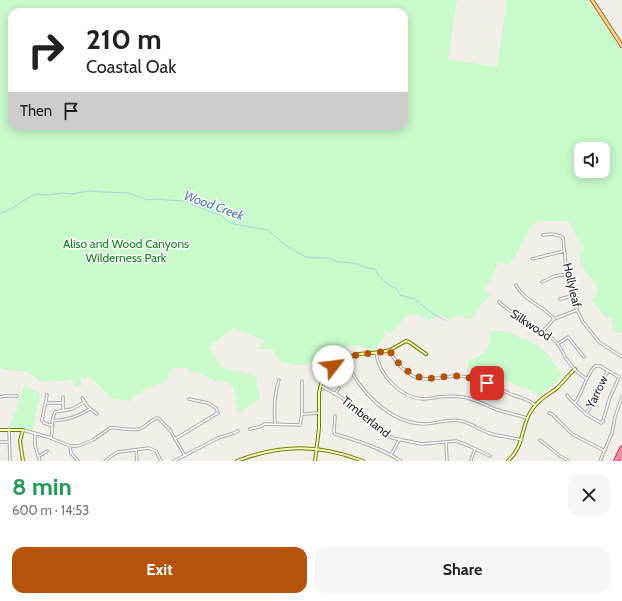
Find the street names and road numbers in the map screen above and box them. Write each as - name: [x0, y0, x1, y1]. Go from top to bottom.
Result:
- street label: Hollyleaf: [560, 261, 585, 309]
- street label: Silkwood: [508, 306, 555, 343]
- street label: Yarrow: [582, 373, 611, 411]
- street label: Timberland: [339, 393, 394, 440]

